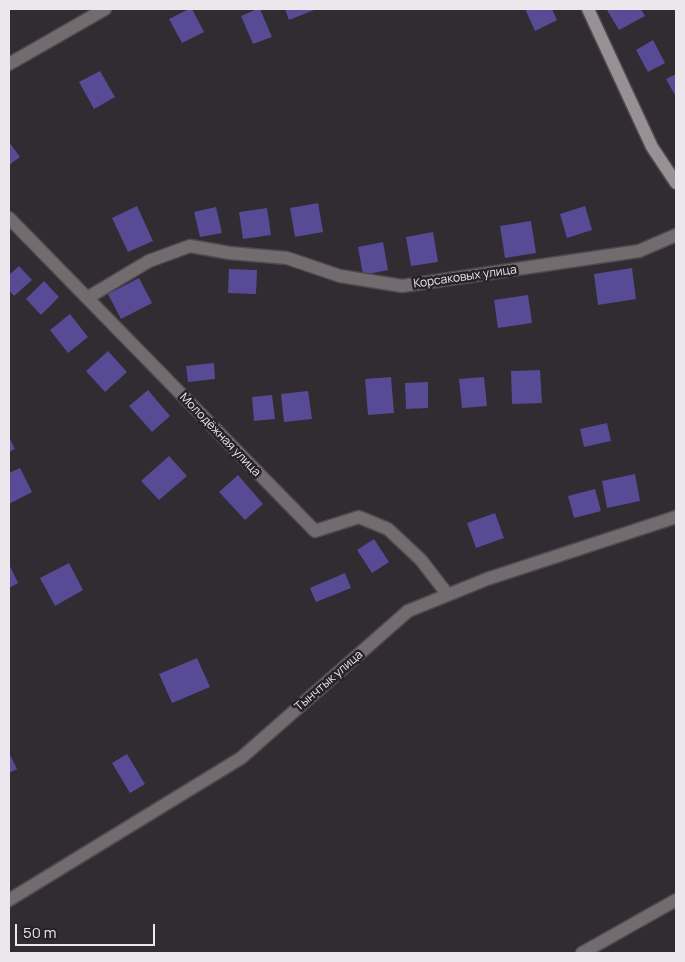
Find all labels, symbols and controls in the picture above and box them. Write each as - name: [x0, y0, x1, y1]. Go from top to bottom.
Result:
- street label: Корсаковых улица: [412, 263, 518, 291]
- street label: Молодёжная улица: [177, 390, 263, 480]
- street label: Тынчтык улица: [292, 648, 366, 714]
- scale bar: [18, 914, 158, 946]
- text: 50 m: [23, 922, 57, 943]

